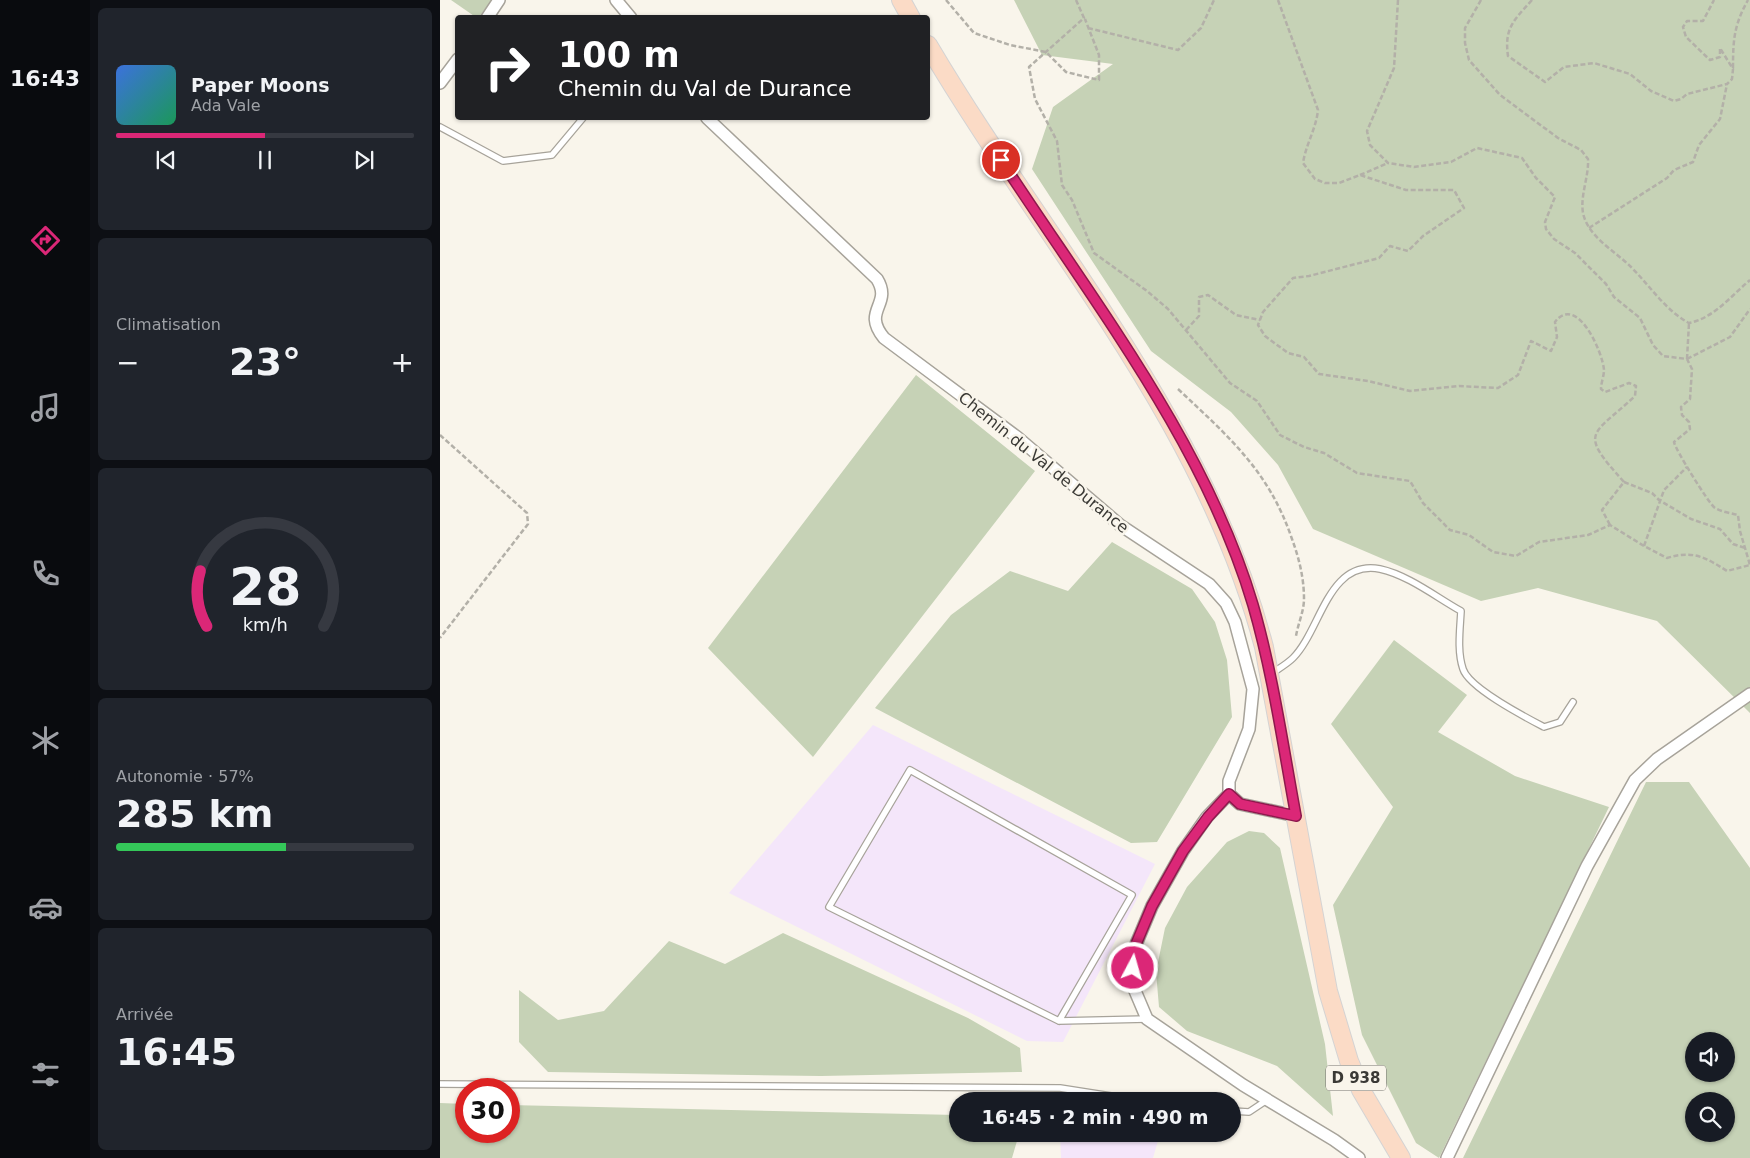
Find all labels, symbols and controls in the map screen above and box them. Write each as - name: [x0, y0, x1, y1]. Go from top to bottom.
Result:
- icon: right: [475, 35, 540, 100]
- text: 100 m: [558, 35, 680, 75]
- text: 16:43: [10, 66, 80, 91]
- text: Paper Moons: [191, 74, 330, 96]
- text: Chemin du Val de Durance: [558, 76, 852, 101]
- text: Ada Vale: [191, 96, 261, 115]
- pin: [980, 139, 1022, 181]
- icon: previous: [152, 146, 180, 174]
- icon: pause: [251, 146, 279, 174]
- icon: next: [350, 146, 378, 174]
- icon: arrive: [987, 146, 1015, 174]
- icon: directions: [28, 223, 63, 258]
- text: Climatisation: [116, 315, 221, 334]
- text: 23°: [229, 340, 301, 384]
- text: −: [116, 346, 139, 379]
- text: +: [391, 346, 414, 379]
- street label: Chemin du Val de Durance: [955, 388, 1133, 537]
- icon: music: [28, 390, 63, 425]
- icon: phone: [28, 556, 63, 591]
- text: 28: [229, 557, 301, 617]
- text: km/h: [242, 614, 288, 635]
- icon: climate: [28, 723, 63, 758]
- text: Autonomie · 57%: [116, 767, 254, 786]
- text: 285 km: [116, 792, 273, 836]
- icon: car: [28, 890, 63, 925]
- position arrow: [1106, 941, 1158, 993]
- text: Arrivée: [116, 1005, 173, 1024]
- text: 16:45: [116, 1030, 237, 1074]
- map controls: [1685, 1032, 1735, 1142]
- button: sound: [1685, 1032, 1735, 1082]
- icon: filters: [28, 1057, 63, 1092]
- road number: D 938: [1326, 1066, 1386, 1090]
- speed limit sign: 30: [455, 1078, 520, 1143]
- button: search: [1685, 1092, 1735, 1142]
- text: 16:45 · 2 min · 490 m: [981, 1106, 1209, 1128]

